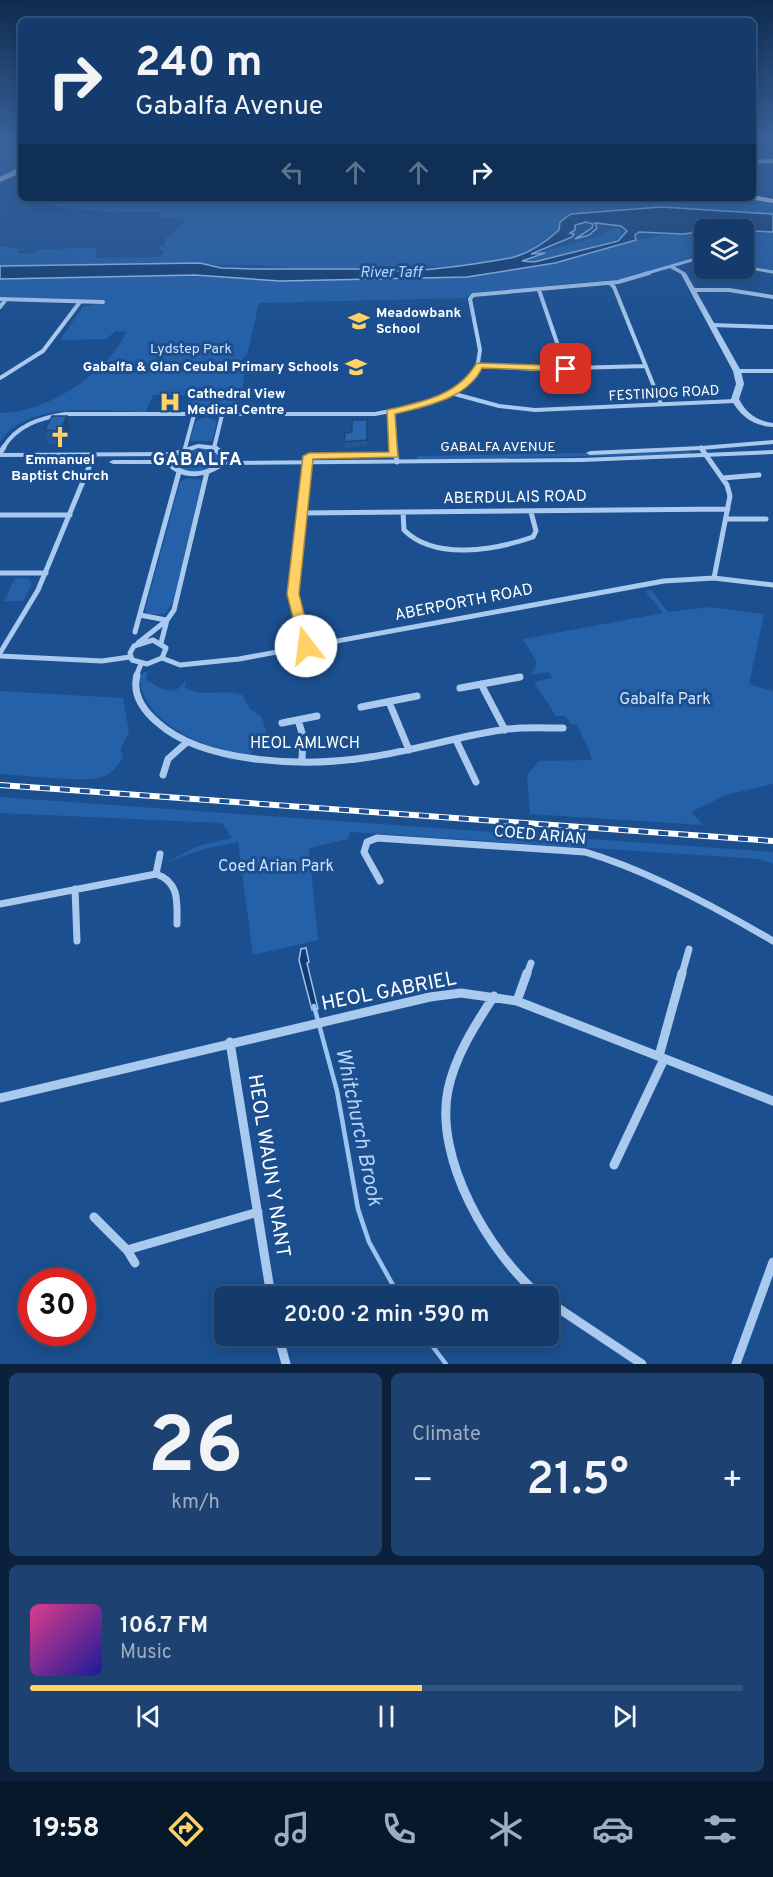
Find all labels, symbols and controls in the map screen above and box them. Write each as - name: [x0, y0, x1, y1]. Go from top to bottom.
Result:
- text: 240 m: [135, 38, 263, 91]
- icon: right: [36, 42, 114, 120]
- text: Gabalfa Avenue: [135, 90, 323, 124]
- icon: left: [276, 156, 309, 189]
- icon: ahead: [339, 156, 372, 189]
- icon: ahead: [402, 156, 435, 189]
- icon: right: [465, 156, 498, 189]
- map controls: [694, 219, 754, 279]
- button: layers: [694, 219, 754, 279]
- water label: River Taff: [360, 264, 424, 283]
- place label: Meadowbank School: [376, 305, 462, 338]
- school or university icon: Meadowbank School: [347, 309, 371, 333]
- park label: Lydstep Park: [150, 341, 232, 358]
- pin: [540, 343, 591, 394]
- icon: arrive: [549, 352, 582, 385]
- school or university icon: Gabalfa & Glan Ceubal Primary Schools: [344, 355, 368, 379]
- place label: Gabalfa & Glan Ceubal Primary Schools: [83, 359, 339, 376]
- street label: FESTINIOG ROAD: [608, 383, 720, 405]
- place label: Cathedral View Medical Centre: [187, 386, 285, 419]
- hospital icon: Cathedral View Medical Centre: [158, 390, 182, 414]
- church icon: Emmanuel Baptist Church: [48, 425, 72, 449]
- street label: GABALFA AVENUE: [440, 439, 556, 456]
- district label: GABALFA: [153, 449, 243, 472]
- place label: Emmanuel Baptist Church: [11, 452, 109, 485]
- street label: ABERDULAIS ROAD: [443, 487, 587, 509]
- street label: ABERPORTH ROAD: [393, 580, 535, 626]
- position arrow: [274, 614, 338, 678]
- park label: Gabalfa Park: [619, 690, 711, 710]
- street label: HEOL AMLWCH: [250, 734, 360, 754]
- street label: COED ARIAN: [493, 822, 587, 850]
- park label: Coed Arian Park: [218, 857, 334, 877]
- street label: HEOL GABRIEL: [319, 966, 459, 1018]
- water label: Whitchurch Brook: [328, 1046, 388, 1209]
- street label: HEOL WAUN Y NANT: [241, 1073, 295, 1259]
- speed limit sign: 30: [18, 1268, 96, 1346]
- text: 20:00 · 2 min · 590 m: [284, 1302, 489, 1329]
- text: 26: [148, 1401, 243, 1500]
- text: Climate: [412, 1422, 481, 1448]
- text: 21.5°: [526, 1453, 629, 1510]
- text: −: [412, 1461, 433, 1503]
- text: +: [722, 1461, 743, 1503]
- text: km/h: [171, 1490, 220, 1516]
- text: 106.7 FM: [120, 1613, 208, 1640]
- text: Music: [120, 1640, 172, 1666]
- icon: previous: [132, 1700, 165, 1733]
- icon: pause: [370, 1700, 403, 1733]
- icon: next: [608, 1700, 641, 1733]
- icon: directions: [165, 1808, 207, 1850]
- icon: music: [271, 1808, 313, 1850]
- icon: phone: [378, 1808, 420, 1850]
- icon: climate: [485, 1808, 527, 1850]
- icon: car: [592, 1808, 634, 1850]
- icon: filters: [699, 1808, 741, 1850]
- text: 19:58: [32, 1812, 100, 1846]

